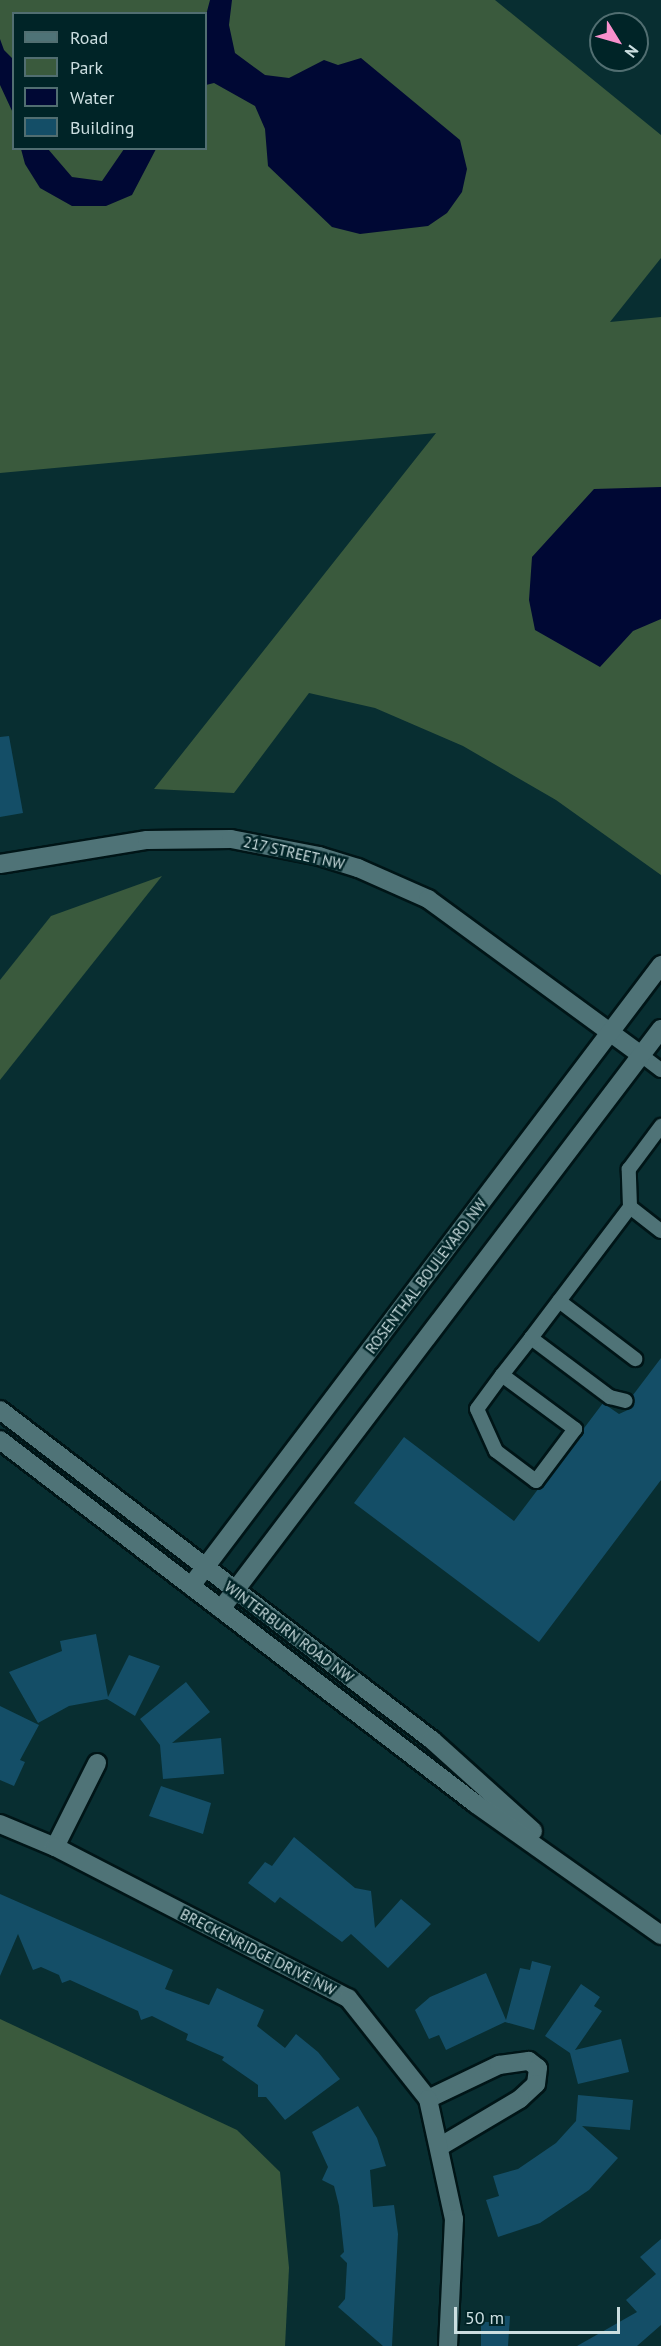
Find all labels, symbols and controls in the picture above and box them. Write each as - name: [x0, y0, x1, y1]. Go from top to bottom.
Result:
- legend: [12, 12, 207, 150]
- north arrow: [589, 12, 649, 72]
- text: Road: [70, 26, 108, 49]
- text: N: [621, 41, 643, 62]
- text: Park: [70, 56, 103, 79]
- text: Water: [70, 86, 114, 109]
- text: Building: [70, 116, 134, 139]
- street label: 217 STREET NW: [241, 832, 347, 874]
- street label: ROSENTHAL BOULEVARD NW: [362, 1195, 490, 1357]
- street label: WINTERBURN ROAD NW: [221, 1578, 357, 1686]
- street label: BRECKENRIDGE DRIVE NW: [177, 1905, 339, 1999]
- scale bar: [457, 2295, 624, 2333]
- text: 50 m: [465, 2306, 504, 2329]

